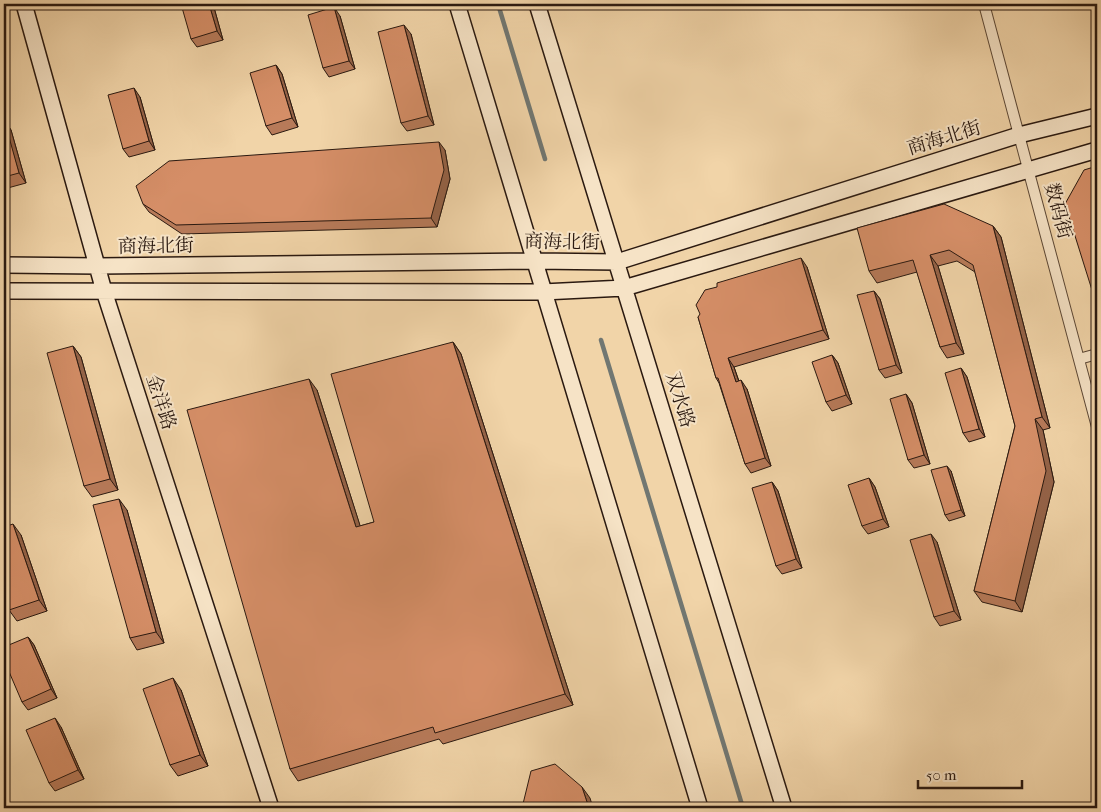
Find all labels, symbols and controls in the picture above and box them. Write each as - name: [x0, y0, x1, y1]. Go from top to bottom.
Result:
- street label: 商海北街: [904, 116, 984, 160]
- street label: 数码街: [1040, 181, 1076, 241]
- street label: 商海北街: [524, 230, 600, 254]
- street label: 商海北街: [118, 234, 194, 258]
- street label: 双水路: [661, 370, 699, 430]
- street label: 金洋路: [142, 371, 180, 433]
- scale bar: [918, 757, 1022, 789]
- text: 50 m: [926, 766, 957, 784]

